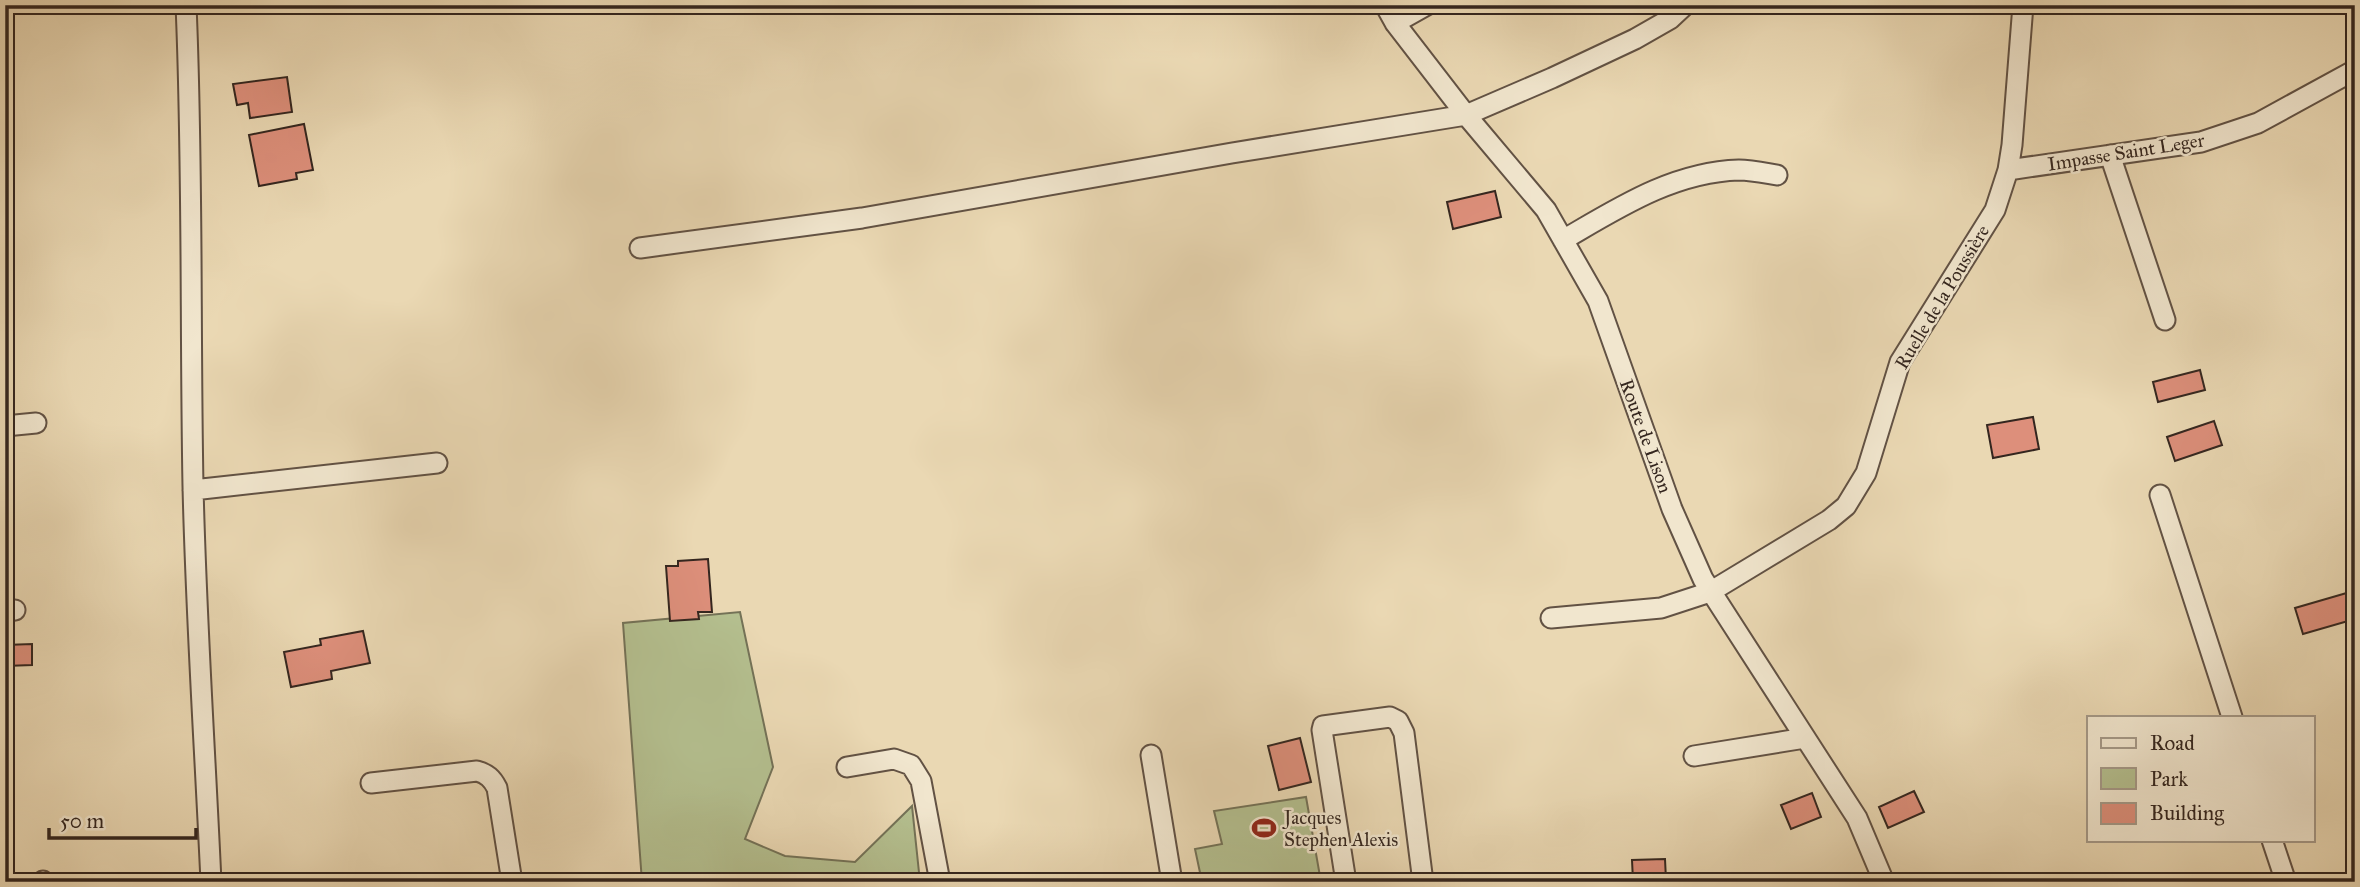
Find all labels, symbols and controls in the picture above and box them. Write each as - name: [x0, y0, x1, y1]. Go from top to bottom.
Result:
- street label: Impasse Saint Leger: [2046, 128, 2207, 177]
- street label: Ruelle de la Poussière: [1890, 221, 1994, 373]
- street label: Route de Lison: [1615, 376, 1677, 496]
- legend: [2087, 716, 2314, 842]
- text: Road: [2150, 730, 2195, 756]
- text: Park: [2150, 766, 2188, 792]
- scale bar: [49, 796, 196, 840]
- text: Building: [2150, 800, 2224, 826]
- place label: Jacques Stephen Alexis: [1282, 806, 1398, 851]
- text: 50 m: [60, 808, 105, 834]
- sports icon: Jacques Stephen Alexis: [1250, 814, 1278, 842]

